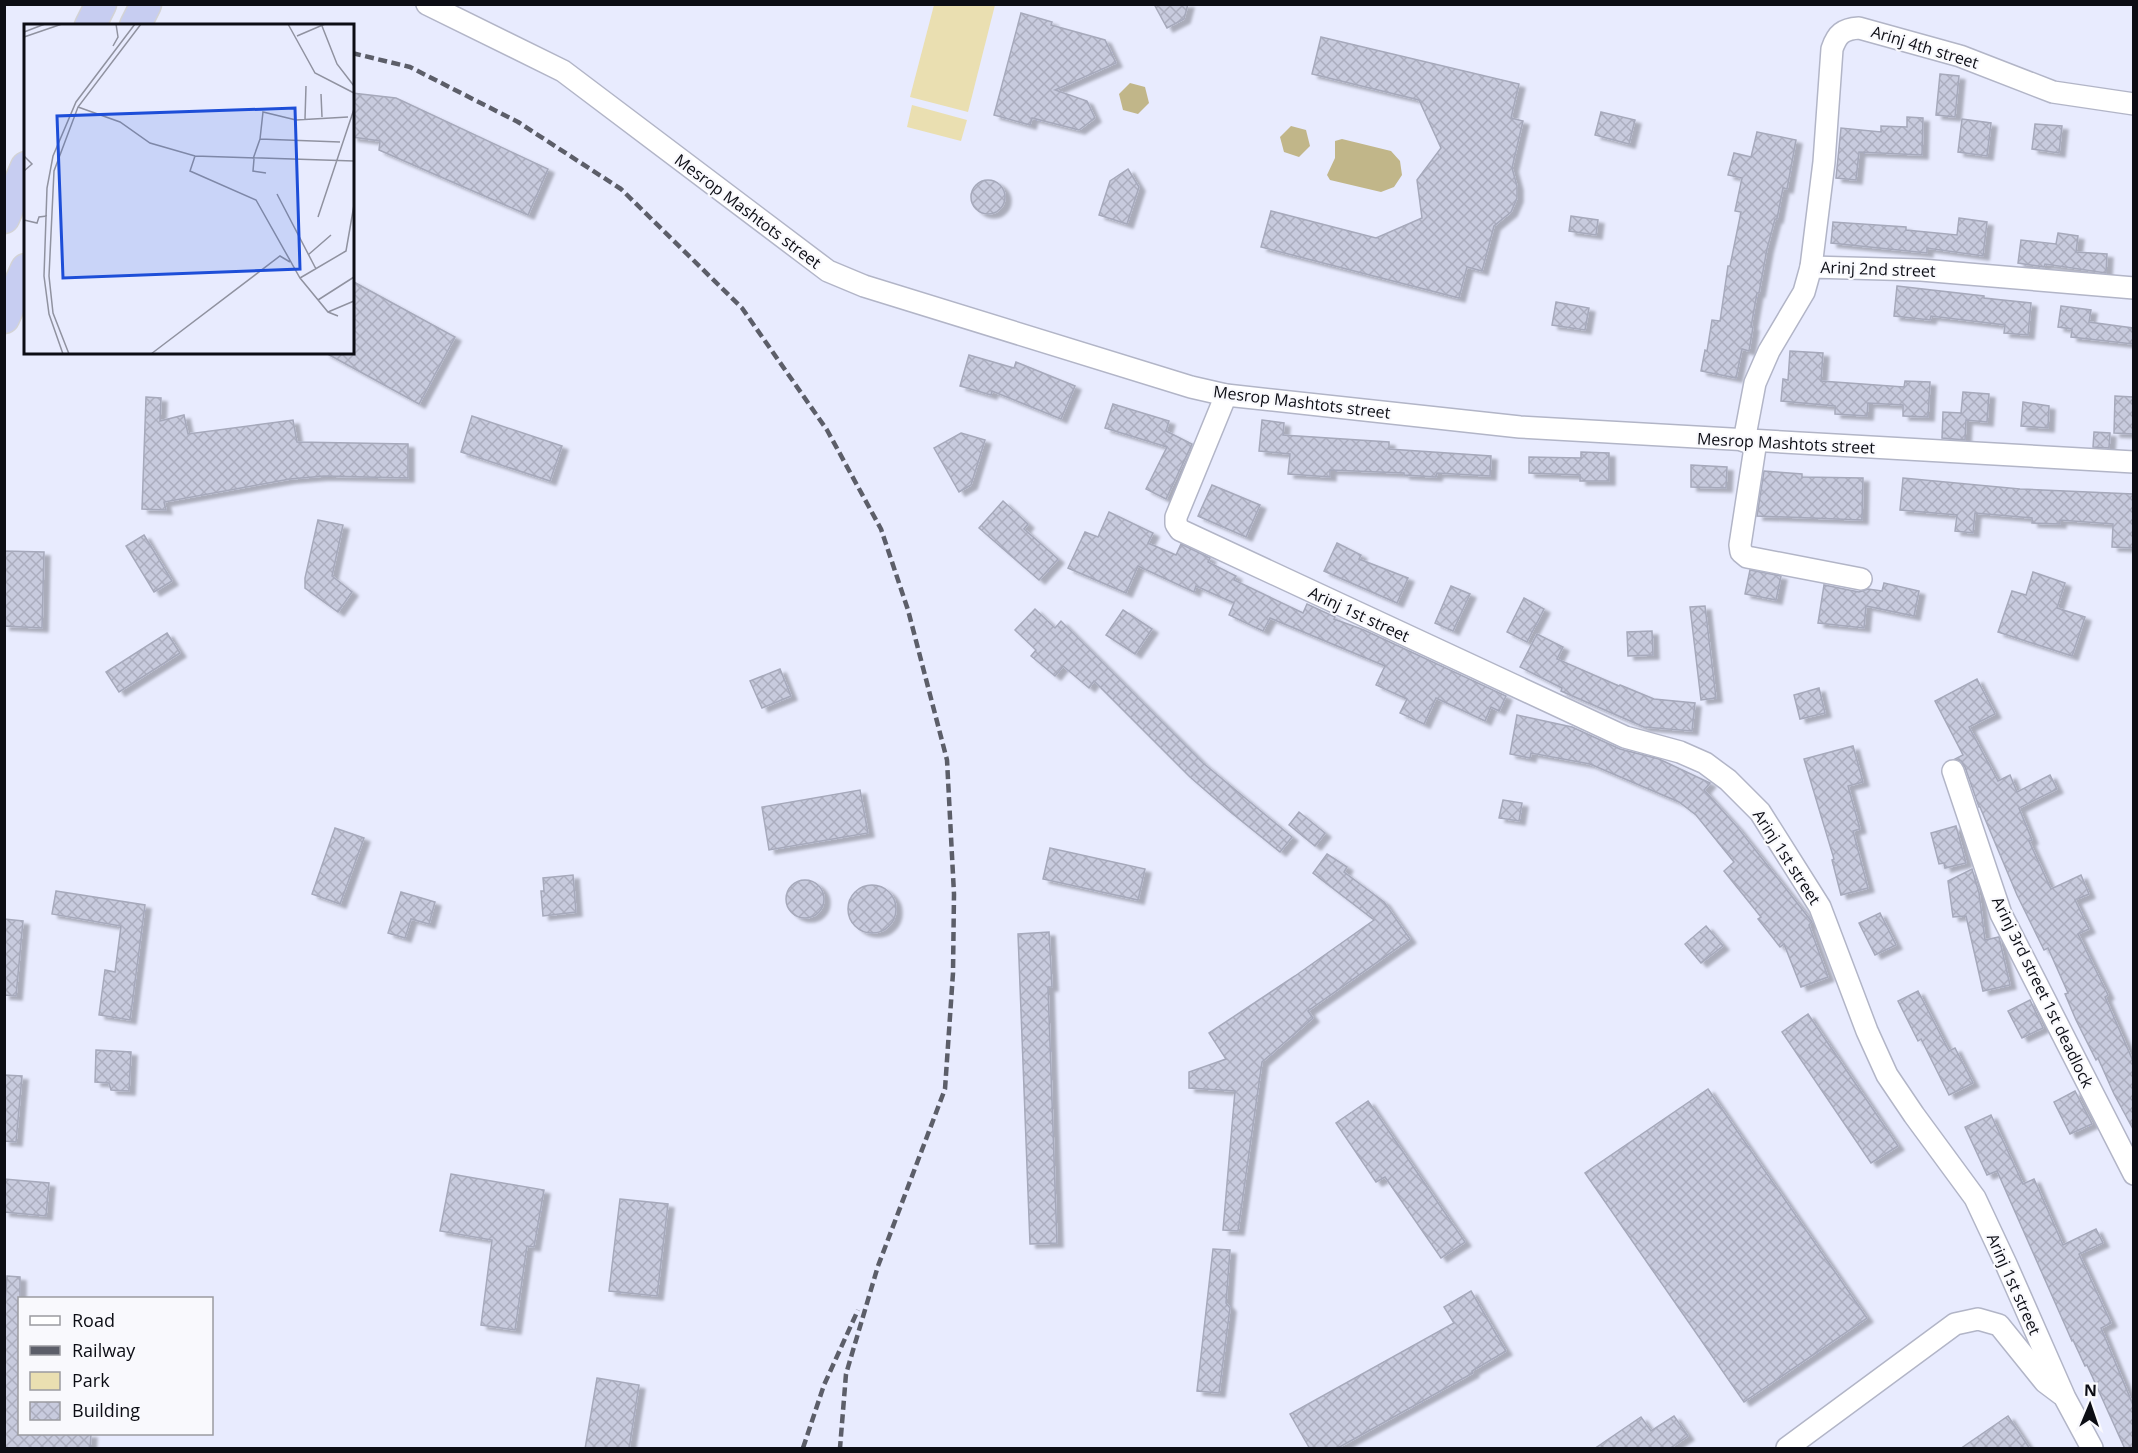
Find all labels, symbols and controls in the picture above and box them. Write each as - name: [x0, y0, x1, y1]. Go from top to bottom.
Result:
- street label: Arinj 4th street: [1869, 20, 1982, 74]
- inset map: [24, 24, 354, 354]
- street label: Mesrop Mashtots street: [670, 149, 826, 274]
- street label: Arinj 2nd street: [1820, 256, 1936, 282]
- street label: Mesrop Mashtots street: [1212, 380, 1392, 424]
- street label: Mesrop Mashtots street: [1696, 427, 1876, 459]
- street label: Arinj 1st street: [1305, 581, 1413, 647]
- street label: Arinj 1st street: [1748, 805, 1826, 909]
- street label: Arinj 3rd street 1st deadlock: [1987, 893, 2099, 1092]
- street label: Arinj 1st street: [1982, 1230, 2046, 1338]
- legend: [18, 1297, 213, 1435]
- text: Road: [72, 1308, 115, 1332]
- text: Railway: [72, 1338, 136, 1362]
- text: Park: [72, 1368, 110, 1392]
- north arrow: [2060, 1375, 2120, 1435]
- text: N: [2084, 1379, 2097, 1401]
- text: Building: [72, 1398, 140, 1422]

